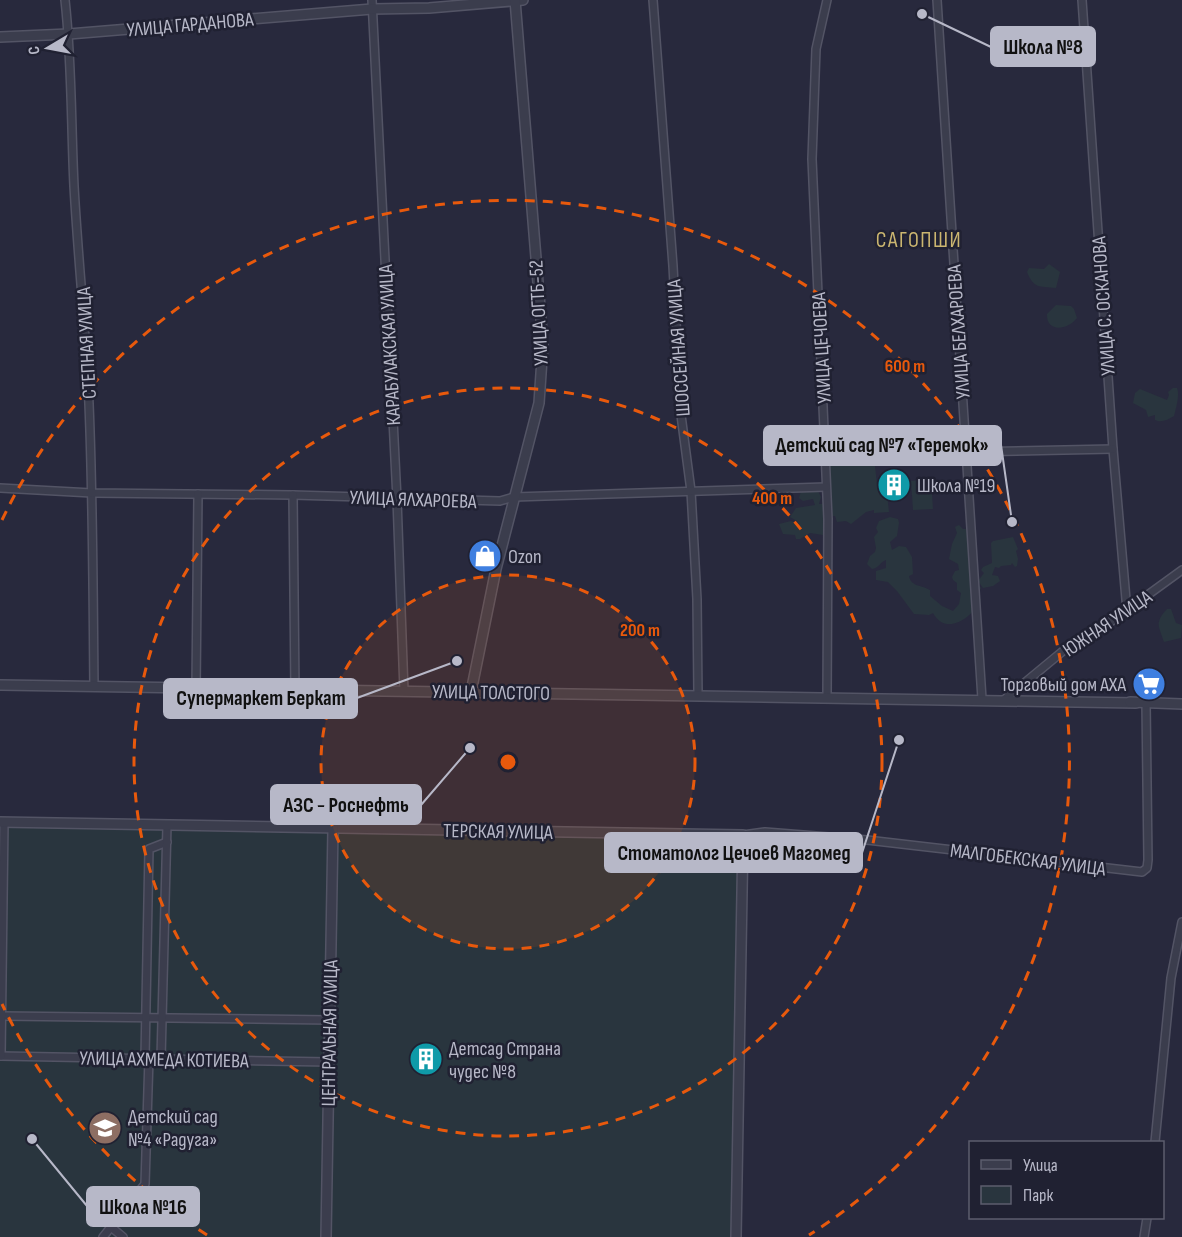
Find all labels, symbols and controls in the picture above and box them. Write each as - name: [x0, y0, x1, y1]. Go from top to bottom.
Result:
- street label: УЛИЦА ГАРДАНОВА: [126, 7, 255, 42]
- north arrow: [18, 18, 78, 78]
- callout: Школа №8: [991, 27, 1095, 66]
- text: Школа №8: [1003, 35, 1083, 60]
- text: С: [25, 45, 45, 56]
- district label: САГОПШИ: [876, 227, 962, 254]
- street label: УЛИЦА С. ОСКАНОВА: [1087, 235, 1121, 376]
- street label: УЛИЦА ОГТБ-52: [524, 259, 554, 366]
- street label: КАРАБУЛАКСКАЯ УЛИЦА: [374, 263, 406, 426]
- street label: УЛИЦА БЕЛХАРОЕВА: [942, 263, 976, 400]
- street label: ШОССЕЙНАЯ УЛИЦА: [662, 278, 696, 417]
- street label: СТЕПНАЯ УЛИЦА: [72, 286, 102, 400]
- street label: УЛИЦА ЦЕЧОЕВА: [807, 291, 837, 404]
- text: 600 m: [885, 356, 925, 377]
- callout: Детский сад №7 «Теремок»: [764, 426, 1001, 465]
- text: Детский сад №7 «Теремок»: [775, 433, 989, 458]
- building icon: Школа №19: [876, 467, 912, 503]
- place label: Школа №19: [917, 474, 995, 498]
- street label: УЛИЦА ЯЛХАРОЕВА: [349, 486, 477, 514]
- text: 400 m: [752, 488, 792, 509]
- shop icon: Ozon: [467, 538, 503, 574]
- place label: Ozon: [508, 545, 542, 569]
- street label: ЮЖНАЯ УЛИЦА: [1058, 585, 1157, 662]
- text: 200 m: [620, 620, 660, 641]
- supermarket icon: Торговый дом АХА: [1131, 666, 1167, 702]
- place label: Торговый дом АХА: [1000, 673, 1126, 697]
- callout: Супермаркет Беркат: [164, 679, 357, 718]
- street label: УЛИЦА ТОЛСТОГО: [432, 680, 550, 706]
- text: Супермаркет Беркат: [176, 686, 346, 711]
- centre of rings: [498, 752, 518, 772]
- callout: АЗС - Роснефть: [271, 785, 421, 824]
- text: АЗС - Роснефть: [282, 793, 409, 818]
- street label: ТЕРСКАЯ УЛИЦА: [443, 819, 553, 845]
- callout: Стоматолог Цечоев Магомед: [605, 833, 862, 872]
- street label: МАЛГОБЕКСКАЯ УЛИЦА: [949, 839, 1107, 881]
- text: Стоматолог Цечоев Магомед: [617, 841, 851, 866]
- street label: ЦЕНТРАЛЬНАЯ УЛИЦА: [317, 959, 343, 1107]
- place label: Детсад Страна чудес №8: [449, 1037, 561, 1084]
- building icon: Детсад Страна чудес №8: [408, 1041, 444, 1077]
- street label: УЛИЦА АХМЕДА КОТИЕВА: [79, 1047, 249, 1073]
- place label: Детский сад №4 «Радуга»: [128, 1105, 218, 1152]
- school or university icon: Детский сад №4 «Радуга»: [87, 1110, 123, 1146]
- legend: [969, 1141, 1164, 1219]
- text: Улица: [1023, 1155, 1058, 1176]
- text: Парк: [1023, 1185, 1054, 1206]
- callout: Школа №16: [87, 1187, 199, 1226]
- text: Школа №16: [99, 1195, 187, 1220]

